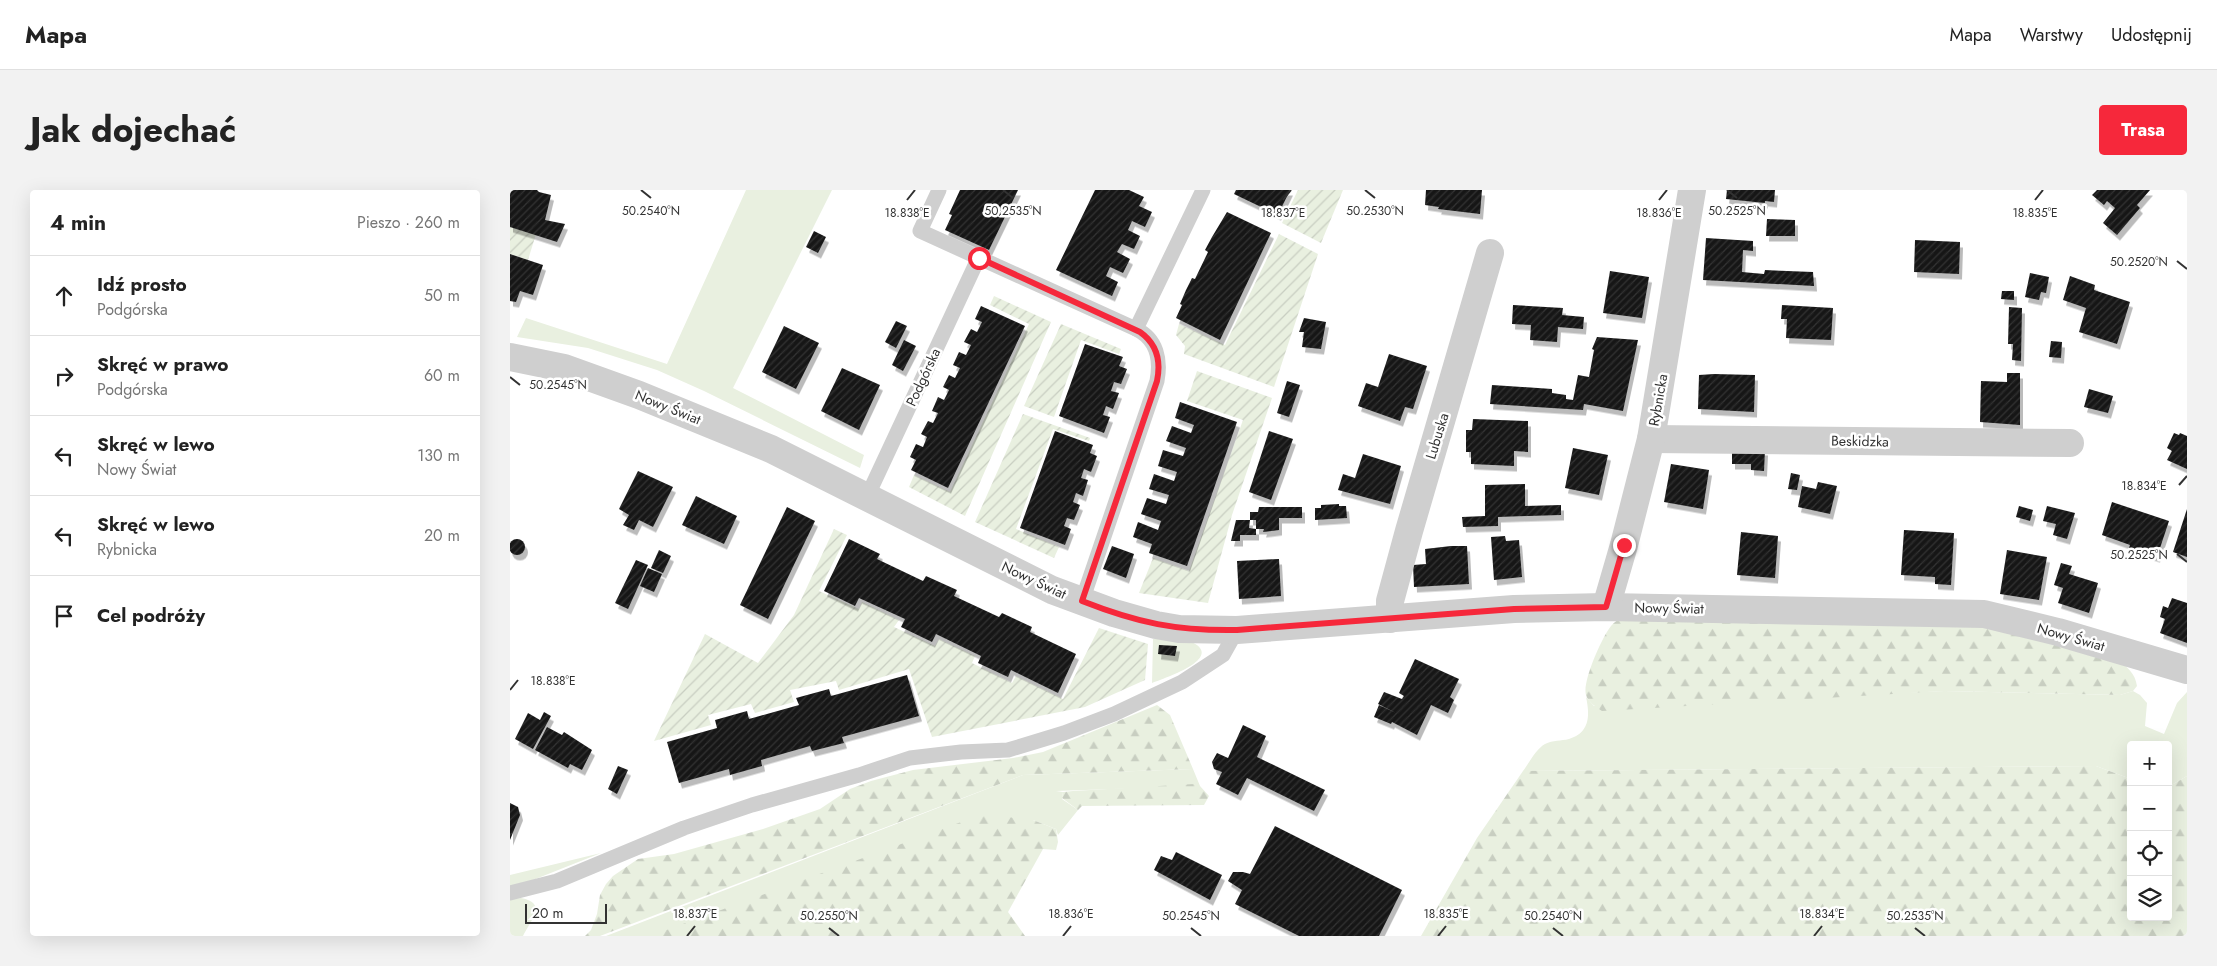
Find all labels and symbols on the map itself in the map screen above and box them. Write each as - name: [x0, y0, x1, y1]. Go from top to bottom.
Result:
- text: 50.2540°N: [622, 202, 680, 220]
- text: 50.2535°N: [984, 202, 1042, 220]
- text: 50.2530°N: [1346, 202, 1404, 220]
- text: 50.2525°N: [1708, 202, 1766, 220]
- text: 18.838°E: [885, 204, 929, 222]
- text: 18.837°E: [1261, 204, 1305, 222]
- text: 18.836°E: [1636, 204, 1682, 222]
- text: 18.835°E: [2012, 204, 2058, 222]
- route start: [968, 247, 991, 270]
- text: 50.2520°N: [2110, 253, 2168, 271]
- street label: Podgórska: [901, 345, 945, 409]
- street label: Rybnicka: [1644, 372, 1672, 428]
- text: 50.2545°N: [529, 376, 587, 394]
- street label: Nowy Świat: [632, 385, 705, 430]
- street label: Lubuska: [1421, 410, 1453, 462]
- street label: Beskidzka: [1831, 430, 1889, 452]
- text: 18.834°E: [2121, 477, 2167, 495]
- route end: [1613, 534, 1636, 557]
- text: 50.2525°N: [2110, 546, 2168, 564]
- street label: Nowy Świat: [998, 556, 1070, 604]
- street label: Nowy Świat: [1634, 597, 1705, 619]
- street label: Nowy Świat: [2035, 618, 2108, 656]
- text: 18.838°E: [531, 672, 575, 690]
- scale bar: [525, 901, 608, 924]
- text: 18.837°E: [673, 905, 717, 923]
- text: 18.836°E: [1048, 905, 1094, 923]
- text: 18.835°E: [1423, 905, 1469, 923]
- text: 18.834°E: [1799, 905, 1845, 923]
- text: 50.2550°N: [800, 907, 858, 925]
- text: 50.2545°N: [1162, 907, 1220, 925]
- text: 50.2540°N: [1524, 907, 1582, 925]
- text: 50.2535°N: [1886, 907, 1944, 925]

